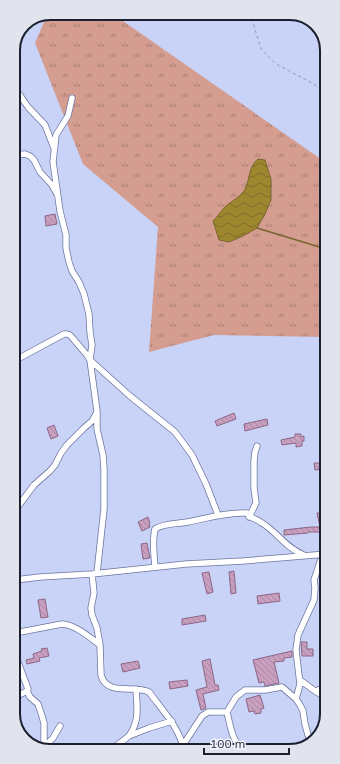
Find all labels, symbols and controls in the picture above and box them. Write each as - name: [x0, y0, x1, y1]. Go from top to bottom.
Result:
- scale bar: [204, 730, 289, 756]
- text: 100 m: [210, 736, 245, 751]

